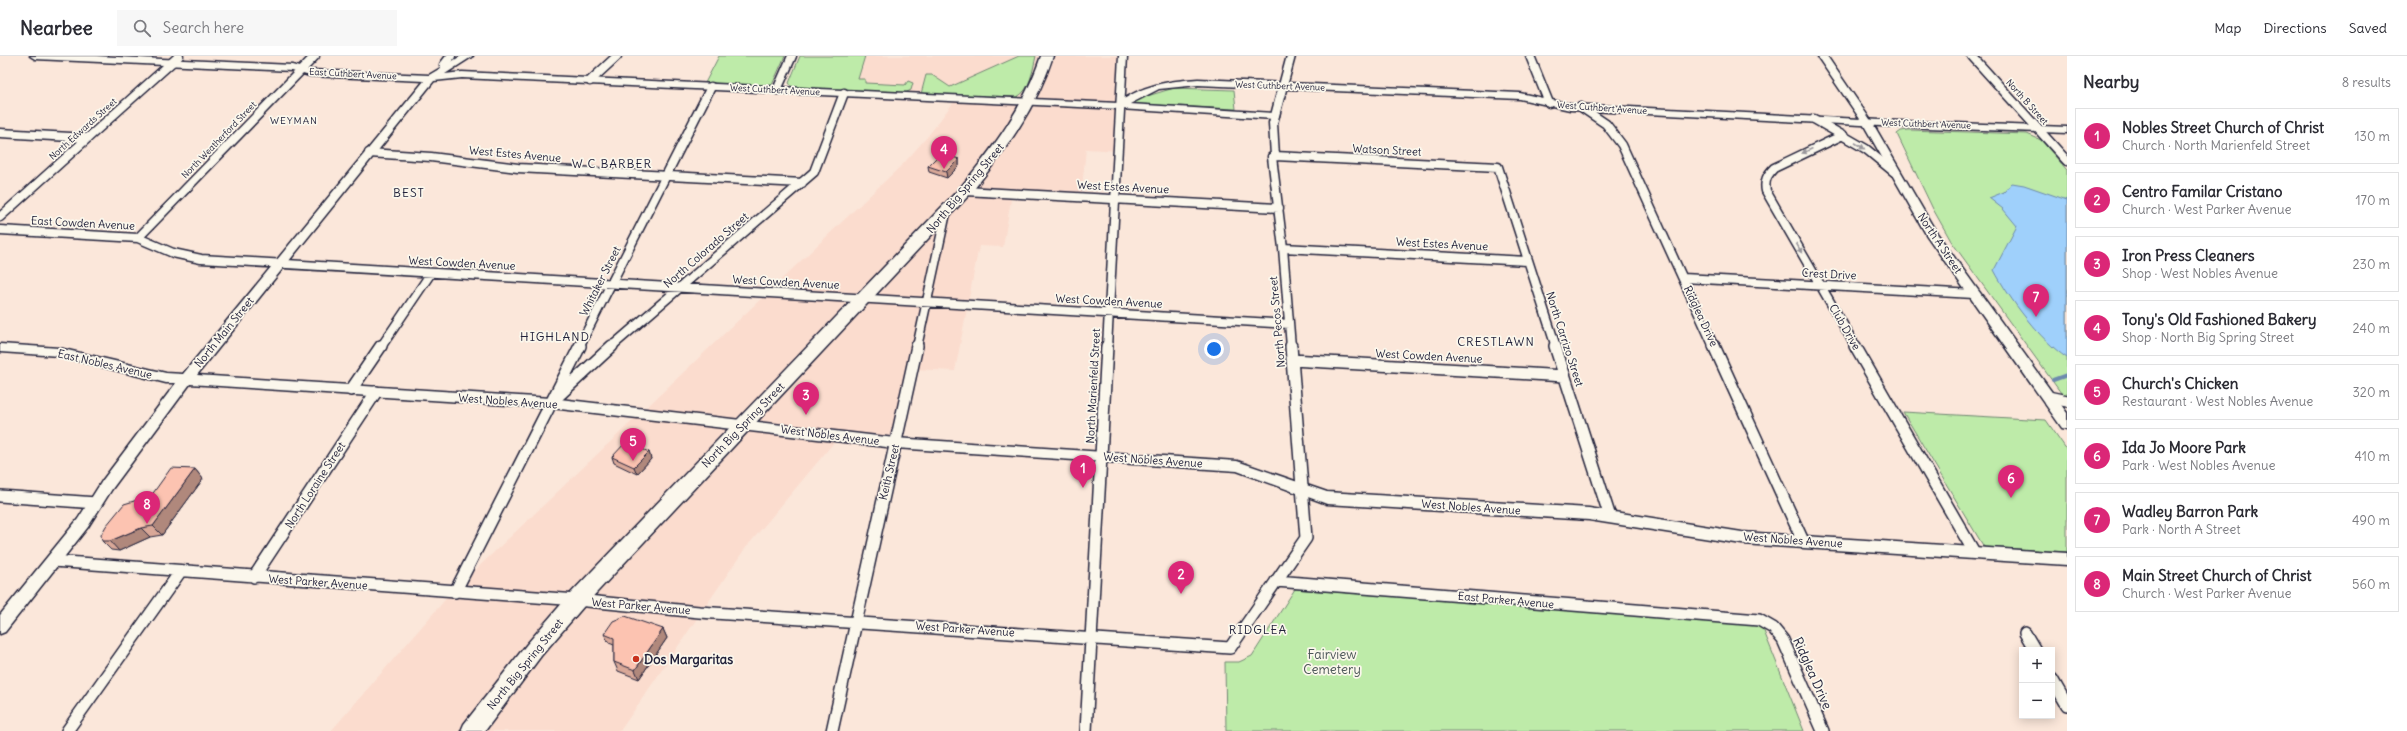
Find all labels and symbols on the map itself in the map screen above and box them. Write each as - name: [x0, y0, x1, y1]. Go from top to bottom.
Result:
- street label: East Cuthbert Avenue: [309, 66, 397, 81]
- street label: North B Street: [2004, 77, 2051, 127]
- street label: West Cuthbert Avenue: [1235, 78, 1325, 93]
- street label: West Cuthbert Avenue: [730, 82, 820, 97]
- street label: North Edwards Street: [47, 95, 119, 162]
- street label: North Weatherford Street: [179, 99, 258, 180]
- street label: West Cuthbert Avenue: [1557, 99, 1647, 116]
- district label: WEYMAN: [270, 114, 318, 127]
- street label: West Cuthbert Avenue: [1881, 116, 1971, 131]
- pin: 4: [931, 136, 957, 169]
- street label: North Big Spring Street: [923, 140, 1007, 236]
- street label: Watson Street: [1352, 141, 1422, 159]
- one-way arrow: [1855, 142, 1865, 150]
- street label: West Estes Avenue: [468, 143, 562, 165]
- one-way arrow: [1801, 148, 1813, 154]
- district label: W C BARBER: [572, 156, 652, 171]
- street label: West Estes Avenue: [1077, 178, 1170, 196]
- district label: BEST: [393, 185, 425, 200]
- street label: North Colorado Street: [661, 209, 752, 291]
- street label: North A Street: [1915, 210, 1966, 276]
- street label: East Cowden Avenue: [31, 213, 135, 233]
- street label: West Estes Avenue: [1396, 235, 1489, 253]
- one-way arrow: [1796, 242, 1803, 254]
- street label: Whitaker Street: [576, 243, 624, 318]
- street label: West Cowden Avenue: [408, 253, 516, 273]
- street label: Crest Drive: [1801, 266, 1857, 282]
- street label: West Cowden Avenue: [732, 272, 840, 292]
- street label: North Pecos Street: [1266, 275, 1288, 368]
- street label: Ridglea Drive: [1681, 283, 1721, 349]
- pin: 7: [2023, 284, 2049, 317]
- street label: North Carrizo Street: [1543, 290, 1587, 389]
- street label: West Cowden Avenue: [1055, 291, 1163, 311]
- street label: North Main Street: [191, 294, 257, 370]
- street label: Club Drive: [1826, 301, 1864, 353]
- street label: North Marienfeld Street: [1083, 328, 1103, 444]
- district label: HIGHLAND: [520, 329, 590, 344]
- district label: CRESTLAWN: [1457, 334, 1535, 349]
- your location: [1204, 339, 1224, 359]
- street label: East Nobles Avenue: [56, 346, 154, 382]
- street label: West Cowden Avenue: [1375, 346, 1483, 366]
- street label: North Big Spring Street: [699, 379, 788, 471]
- pin: 3: [793, 382, 819, 415]
- street label: West Nobles Avenue: [458, 391, 558, 411]
- street label: West Nobles Avenue: [780, 422, 880, 448]
- pin: 5: [620, 428, 646, 461]
- street label: North Loraine Street: [282, 439, 348, 531]
- street label: Keith Street: [876, 442, 902, 501]
- street label: West Nobles Avenue: [1103, 450, 1203, 470]
- pin: 1: [1070, 455, 1096, 488]
- pin: 6: [1998, 465, 2024, 498]
- pin: 8: [134, 491, 160, 524]
- street label: West Nobles Avenue: [1421, 497, 1521, 517]
- street label: West Nobles Avenue: [1743, 530, 1843, 550]
- pin: 2: [1168, 561, 1194, 594]
- street label: West Parker Avenue: [268, 572, 368, 592]
- street label: East Parker Avenue: [1457, 589, 1555, 611]
- street label: West Parker Avenue: [591, 595, 691, 617]
- street label: North Big Spring Street: [484, 615, 566, 712]
- street label: West Parker Avenue: [915, 619, 1015, 639]
- district label: RIDGLEA: [1229, 622, 1287, 637]
- street label: Ridglea Drive: [1789, 634, 1836, 712]
- park label: Fairview Cemetery: [1303, 646, 1361, 678]
- place label: Dos Margaritas: [644, 651, 733, 668]
- marker: Dos Margaritas: [631, 654, 641, 664]

